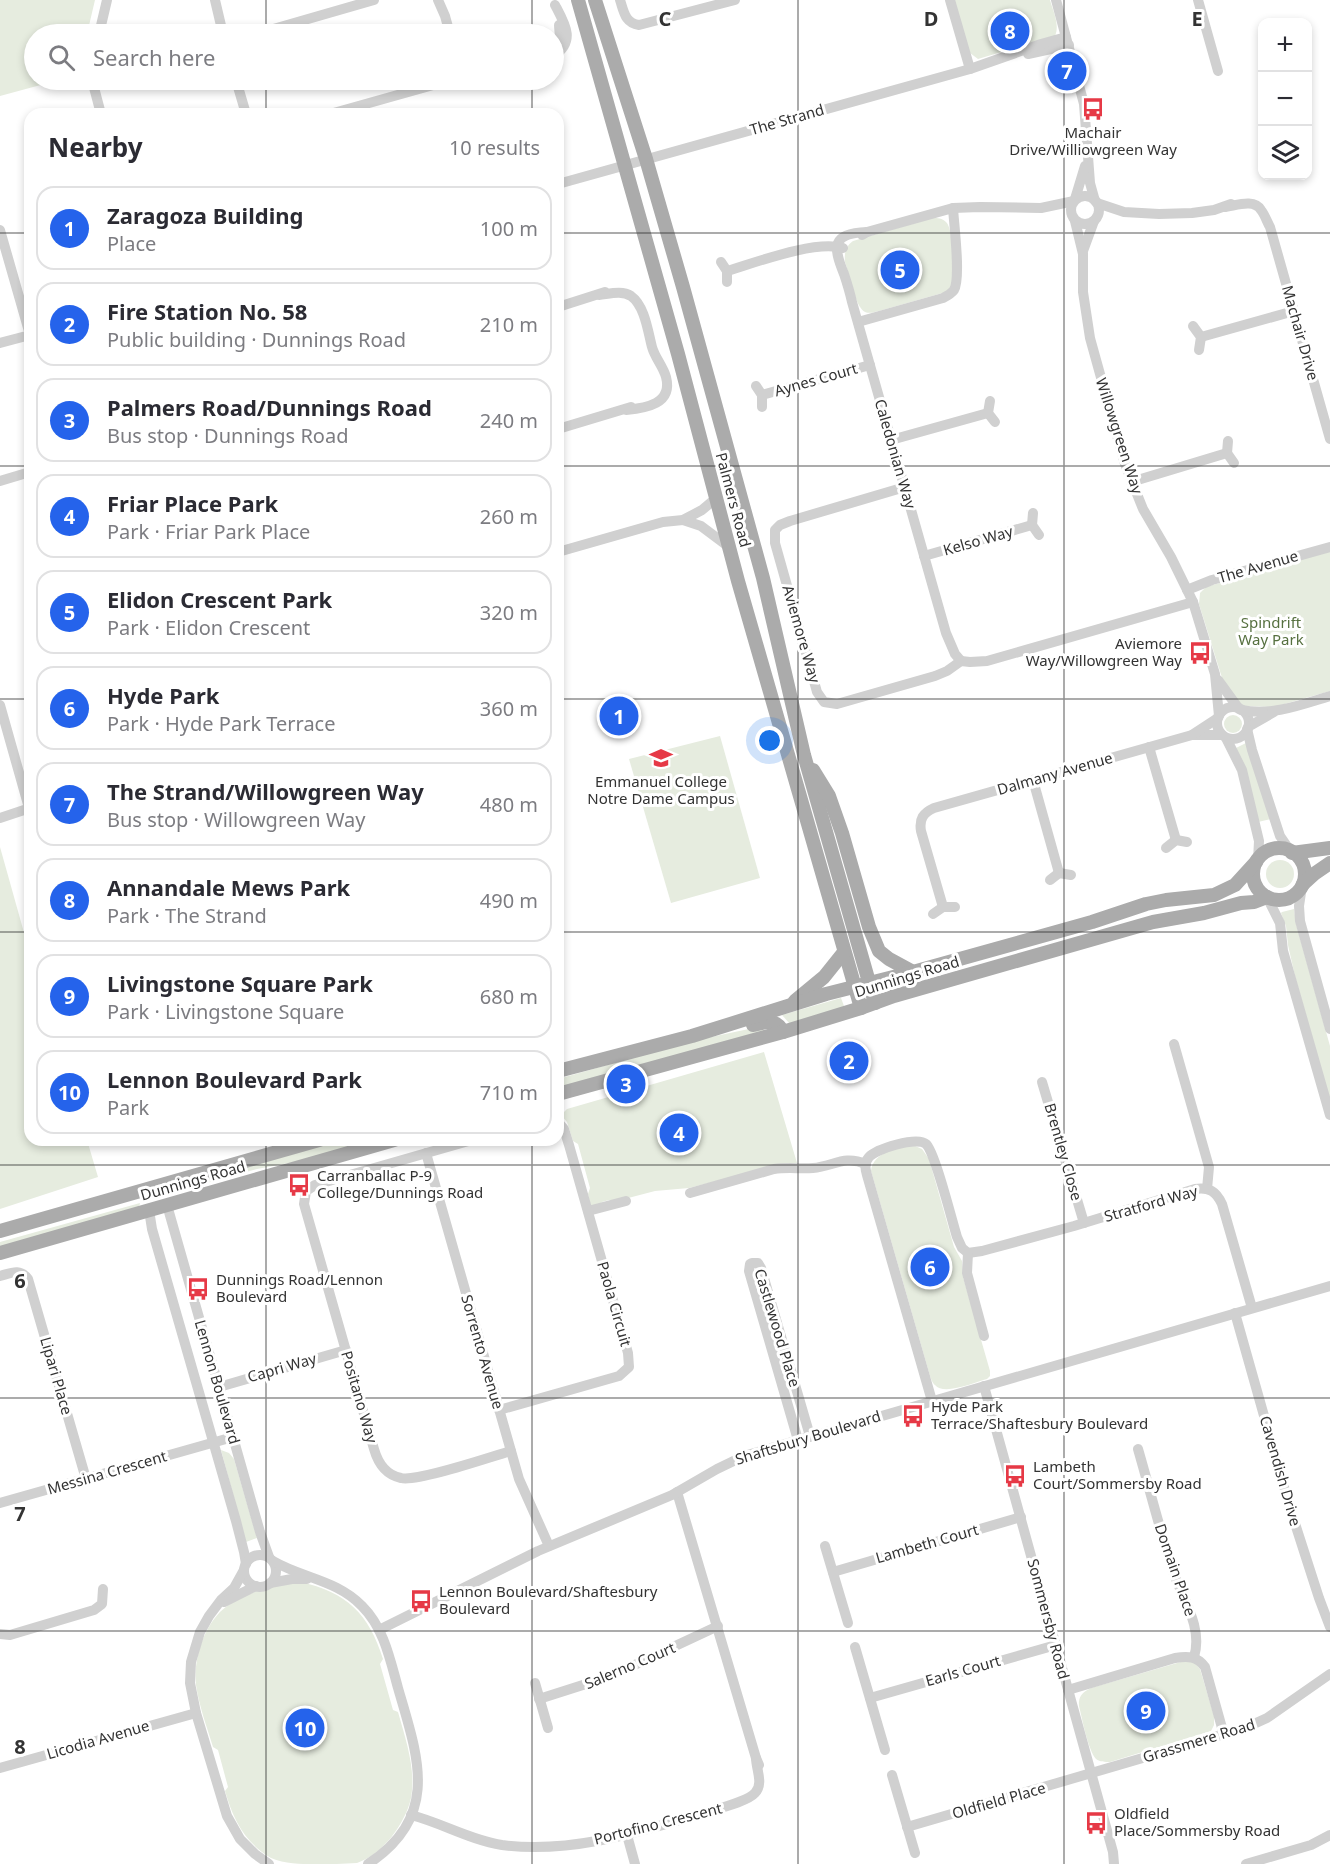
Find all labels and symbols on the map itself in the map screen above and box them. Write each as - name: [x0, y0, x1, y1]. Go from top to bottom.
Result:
- text: C: [659, 5, 672, 32]
- text: D: [924, 5, 938, 32]
- text: E: [1191, 5, 1203, 32]
- pin: 8: [990, 9, 1030, 54]
- pin: 7: [1048, 48, 1086, 94]
- bus stop icon: Machair Drive/Williowgreen Way: [1080, 96, 1106, 122]
- street label: The Strand: [747, 99, 826, 139]
- place label: Machair Drive/Williowgreen Way: [1009, 122, 1177, 159]
- pin: 5: [880, 248, 920, 292]
- street label: Machair Drive: [1278, 283, 1324, 383]
- street label: Aynes Court: [772, 357, 860, 400]
- street label: Willowgreen Way: [1092, 375, 1148, 497]
- street label: Caledonian Way: [871, 397, 921, 511]
- street label: Palmers Road: [712, 450, 756, 549]
- street label: Kelso Way: [941, 520, 1015, 560]
- street label: The Avenue: [1215, 545, 1300, 587]
- street label: Aviemore Way: [778, 583, 826, 685]
- park label: Spindrift Way Park: [1238, 612, 1304, 649]
- place label: Aviemore Way/Willowgreen Way: [1026, 633, 1182, 670]
- bus stop icon: Aviemore Way/Willowgreen Way: [1187, 640, 1213, 666]
- pin: 1: [600, 694, 638, 738]
- your location: [755, 726, 784, 755]
- school or university icon: Emmanuel College Notre Dame Campus: [648, 745, 674, 771]
- street label: Dalmany Avenue: [995, 747, 1115, 799]
- place label: Emmanuel College Notre Dame Campus: [587, 771, 735, 808]
- street label: Dunnings Road: [852, 951, 961, 1001]
- pin: 2: [830, 1038, 868, 1084]
- pin: 3: [606, 1062, 646, 1106]
- street label: Brentley Close: [1041, 1101, 1087, 1203]
- pin: 4: [660, 1110, 698, 1156]
- street label: Dunnings Road: [138, 1156, 248, 1205]
- place label: Carranballac P-9 College/Dunnings Road: [317, 1165, 483, 1202]
- bus stop icon: Carranballac P-9 College/Dunnings Road: [286, 1172, 312, 1198]
- street label: Stratford Way: [1102, 1180, 1200, 1226]
- pin: 6: [910, 1244, 950, 1290]
- street label: Paola Circuit: [593, 1259, 637, 1349]
- street label: Castlewood Place: [750, 1266, 805, 1389]
- text: 6: [14, 1267, 26, 1294]
- place label: Dunnings Road/Lennon Boulevard: [216, 1269, 383, 1306]
- bus stop icon: Dunnings Road/Lennon Boulevard: [185, 1276, 211, 1302]
- street label: Sorrento Avenue: [457, 1292, 509, 1411]
- street label: Lennon Boulevard: [191, 1317, 245, 1446]
- street label: Lipari Place: [36, 1334, 78, 1417]
- street label: Capri Way: [245, 1348, 319, 1386]
- street label: Positano Way: [337, 1348, 383, 1445]
- place label: Hyde Park Terrace/Shaftesbury Boulevard: [931, 1396, 1148, 1433]
- bus stop icon: Hyde Park Terrace/Shaftesbury Boulevard: [900, 1403, 926, 1429]
- street label: Shaftsbury Boulevard: [732, 1405, 883, 1469]
- street label: Cavendish Drive: [1256, 1413, 1306, 1528]
- street label: Messina Crescent: [45, 1445, 169, 1499]
- place label: Lambeth Court/Sommersby Road: [1033, 1456, 1202, 1493]
- bus stop icon: Lambeth Court/Sommersby Road: [1002, 1463, 1028, 1489]
- text: 7: [14, 1500, 26, 1527]
- street label: Lambeth Court: [873, 1519, 981, 1567]
- street label: Domain Place: [1151, 1521, 1201, 1619]
- street label: Sommersby Road: [1023, 1556, 1075, 1681]
- place label: Lennon Boulevard/Shaftesbury Boulevard: [439, 1581, 658, 1618]
- bus stop icon: Lennon Boulevard/Shaftesbury Boulevard: [408, 1588, 434, 1614]
- street label: Salerno Court: [581, 1637, 679, 1693]
- street label: Earls Court: [923, 1650, 1003, 1690]
- pin: 9: [1126, 1688, 1166, 1734]
- pin: 10: [286, 1706, 324, 1750]
- street label: Grassmere Road: [1140, 1713, 1257, 1767]
- street label: Licodia Avenue: [44, 1715, 151, 1763]
- text: 8: [14, 1733, 26, 1760]
- street label: Oldfield Place: [950, 1777, 1048, 1823]
- street label: Portofino Crescent: [592, 1797, 725, 1849]
- place label: Oldfield Place/Sommersby Road: [1114, 1803, 1280, 1840]
- bus stop icon: Oldfield Place/Sommersby Road: [1083, 1810, 1109, 1836]

